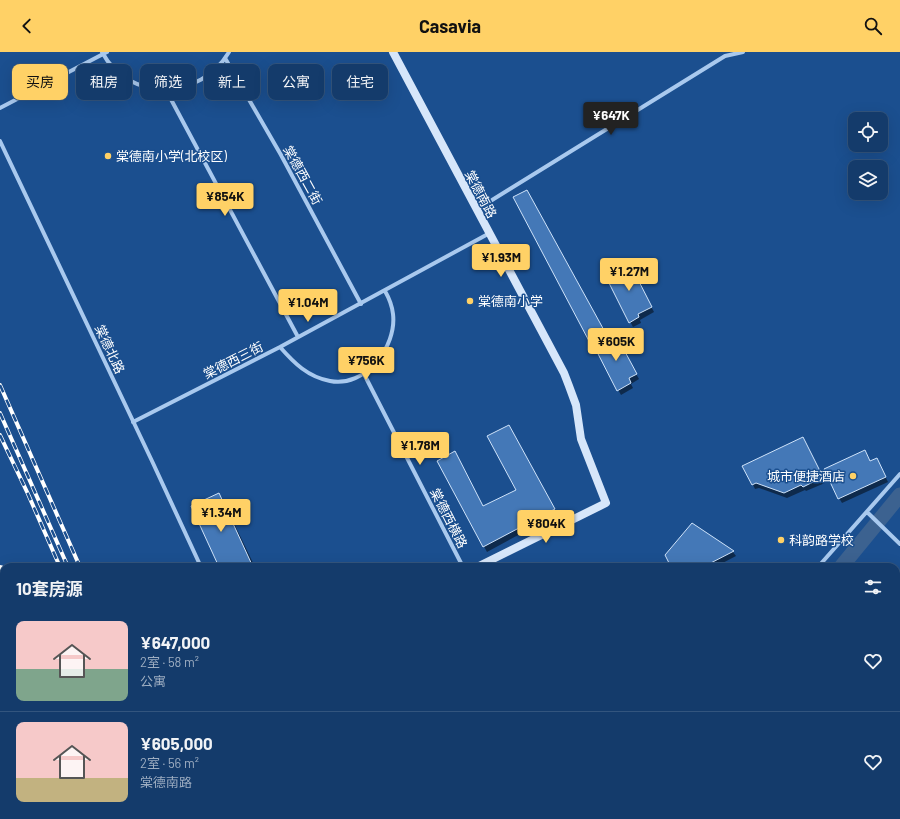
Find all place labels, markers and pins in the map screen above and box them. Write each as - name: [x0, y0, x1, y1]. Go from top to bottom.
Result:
- pin: ¥647K: [583, 102, 639, 136]
- place label: 棠德南小学(北校区): [116, 148, 227, 164]
- marker: 棠德南小学(北校区): [103, 151, 113, 161]
- pin: ¥854K: [197, 183, 253, 217]
- pin: ¥1.93M: [468, 244, 534, 278]
- pin: ¥1.27M: [596, 258, 662, 292]
- pin: ¥1.04M: [275, 289, 341, 323]
- place label: 棠德南小学: [478, 293, 543, 309]
- marker: 棠德南小学: [465, 296, 475, 306]
- pin: ¥605K: [588, 328, 644, 362]
- pin: ¥756K: [338, 347, 394, 381]
- pin: ¥1.78M: [387, 432, 453, 466]
- place label: 城市便捷酒店: [767, 468, 845, 484]
- marker: 城市便捷酒店: [848, 471, 858, 481]
- pin: ¥1.34M: [188, 499, 254, 533]
- pin: ¥804K: [518, 510, 574, 544]
- place label: 科韵路学校: [789, 532, 854, 548]
- marker: 科韵路学校: [776, 535, 786, 545]

